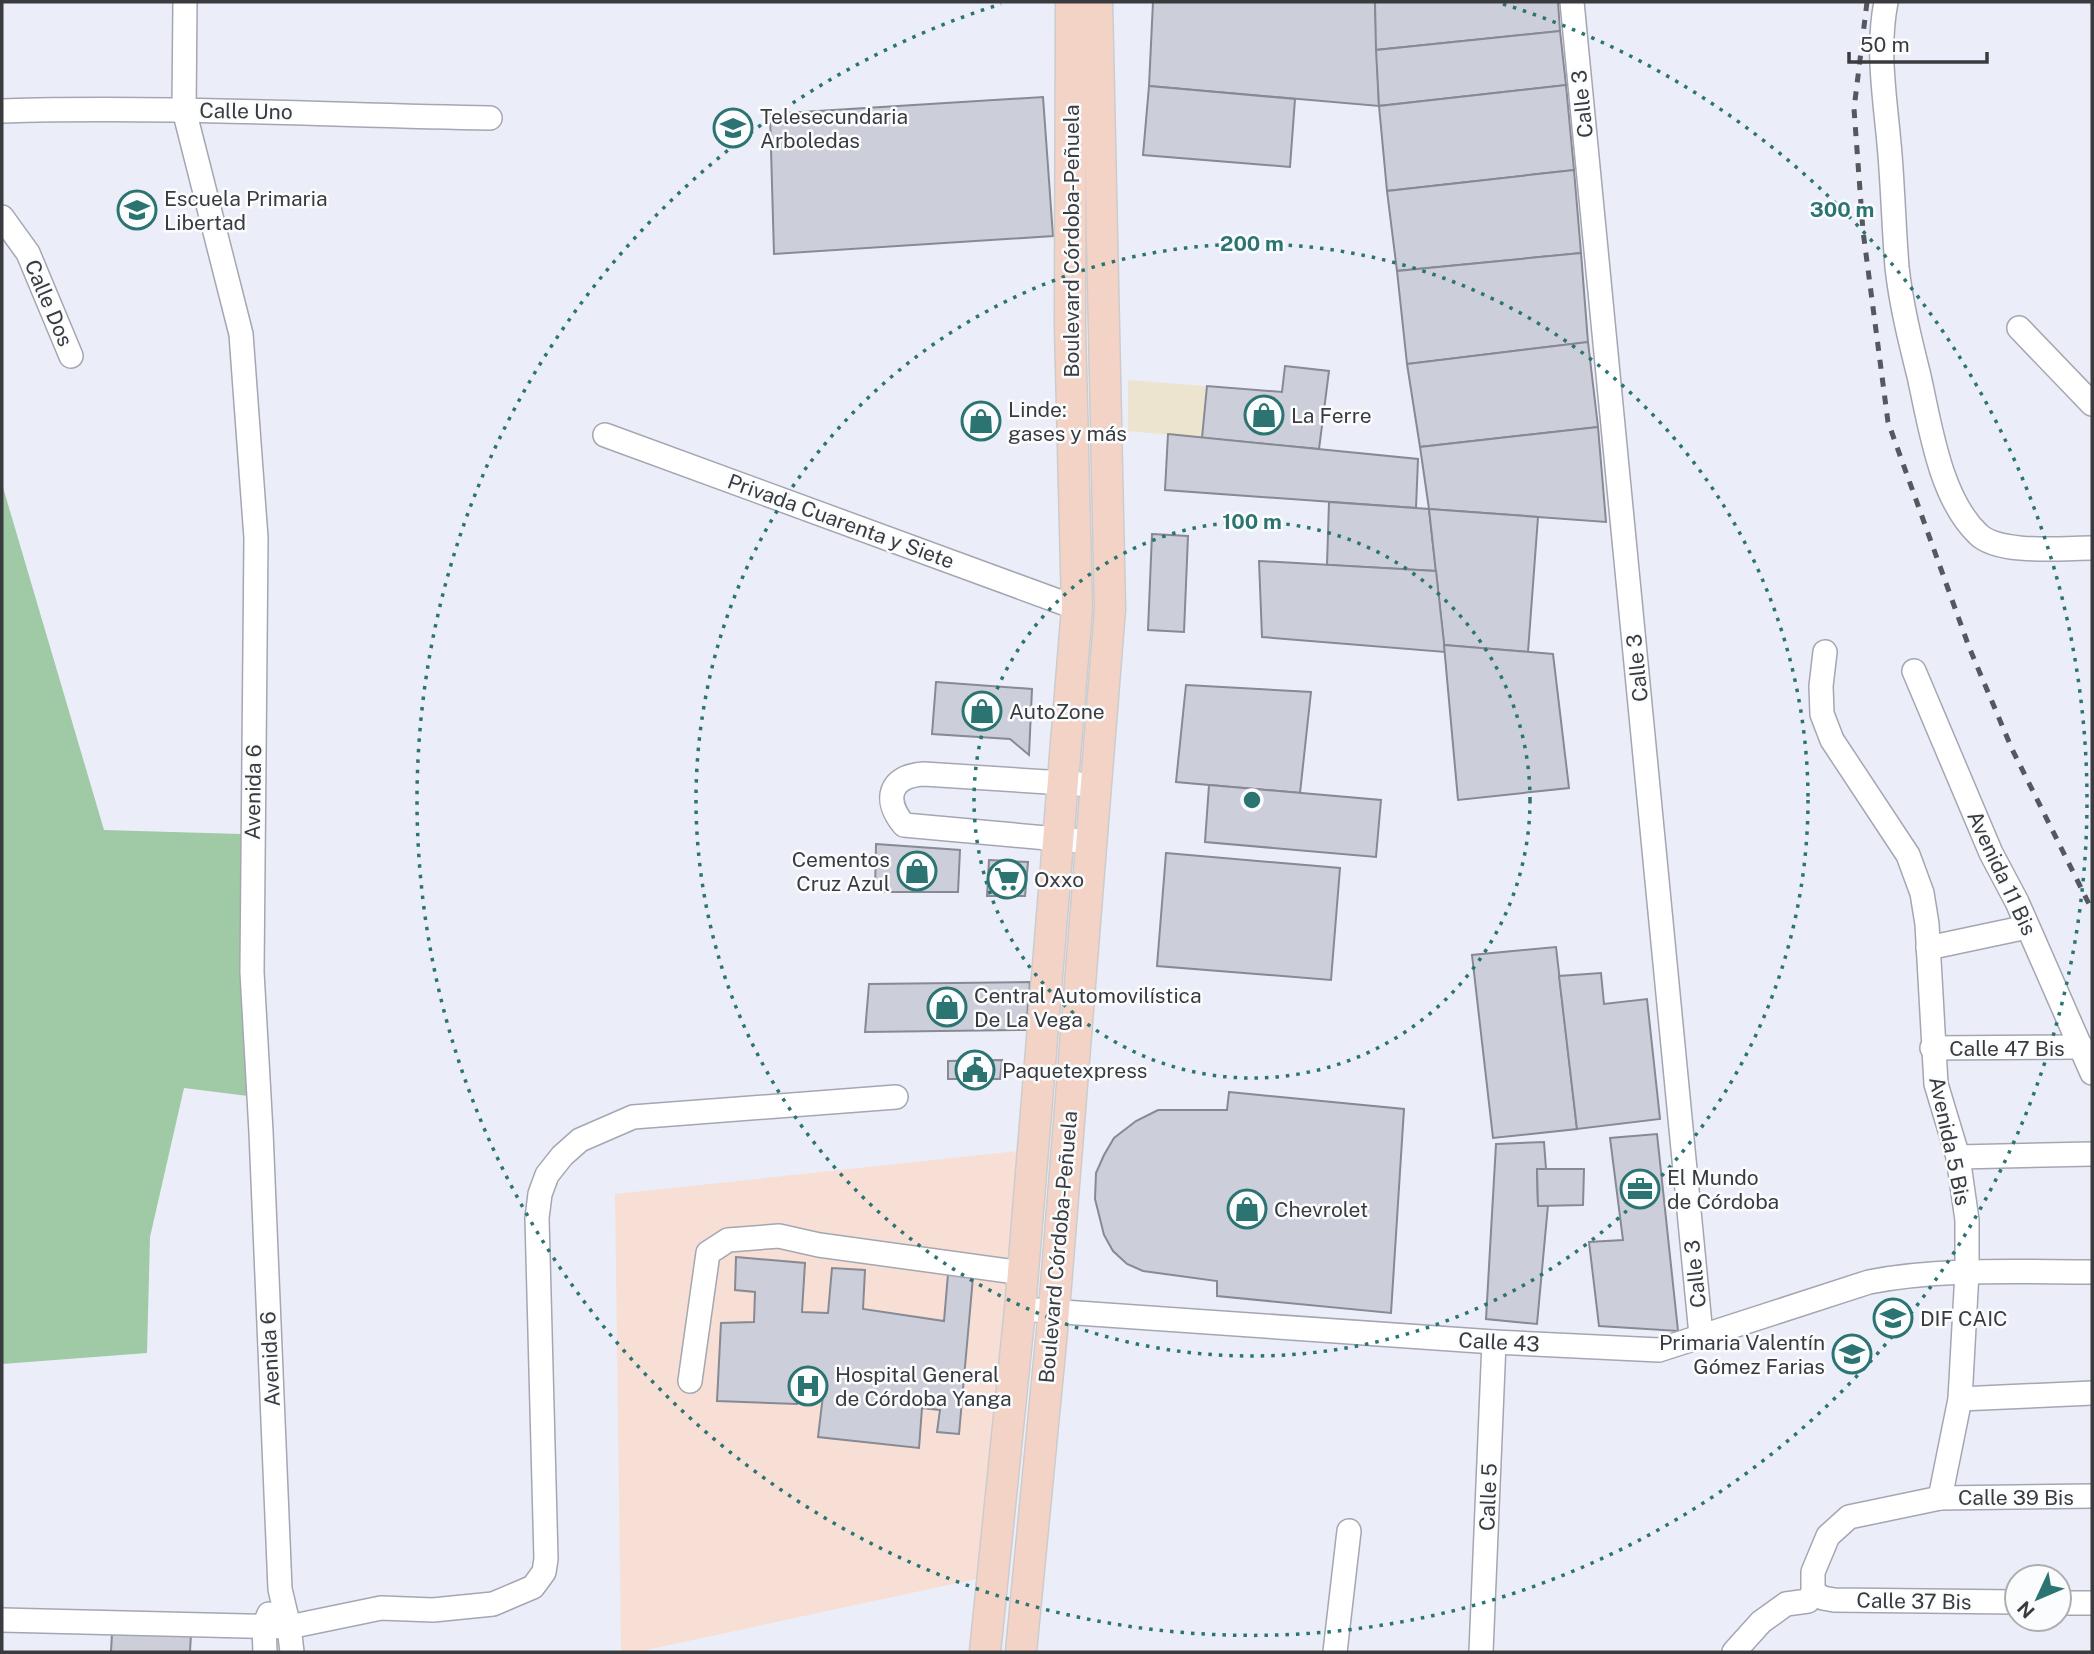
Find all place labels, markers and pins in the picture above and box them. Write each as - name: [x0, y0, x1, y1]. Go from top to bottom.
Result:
- place label: Telesecundaria Arboledas: [760, 104, 908, 153]
- school or university icon: Telesecundaria Arboledas: [712, 107, 754, 149]
- place label: Escuela Primaria Libertad: [164, 186, 328, 235]
- school or university icon: Escuela Primaria Libertad: [116, 189, 158, 231]
- shop icon: La Ferre: [1243, 394, 1285, 436]
- place label: Linde: gases y más: [1008, 397, 1127, 446]
- shop icon: Linde: gases y más: [960, 400, 1002, 442]
- place label: La Ferre: [1291, 403, 1372, 428]
- shop icon: AutoZone: [961, 690, 1003, 732]
- place label: AutoZone: [1009, 699, 1105, 724]
- centre of rings: [1240, 788, 1264, 812]
- place label: Cementos Cruz Azul: [792, 847, 890, 896]
- shop icon: Cementos Cruz Azul: [896, 850, 938, 892]
- supermarket icon: Oxxo: [986, 858, 1028, 900]
- place label: Oxxo: [1034, 867, 1084, 892]
- place label: Central Automovilística De La Vega: [974, 983, 1202, 1032]
- shop icon: Central Automovilística De La Vega: [926, 986, 968, 1028]
- public building icon: Paquetexpress: [954, 1049, 996, 1091]
- place label: Paquetexpress: [1002, 1058, 1147, 1083]
- place label: El Mundo de Córdoba: [1667, 1165, 1779, 1214]
- office icon: El Mundo de Córdoba: [1619, 1168, 1661, 1210]
- shop icon: Chevrolet: [1226, 1188, 1268, 1230]
- place label: Chevrolet: [1274, 1197, 1368, 1222]
- school or university icon: DIF CAIC: [1872, 1297, 1914, 1339]
- place label: DIF CAIC: [1920, 1306, 2008, 1331]
- place label: Primaria Valentín Gómez Farias: [1659, 1330, 1825, 1379]
- school or university icon: Primaria Valentín Gómez Farias: [1831, 1333, 1873, 1375]
- place label: Hospital General de Córdoba Yanga: [835, 1362, 1012, 1411]
- hospital icon: Hospital General de Córdoba Yanga: [787, 1365, 829, 1407]

